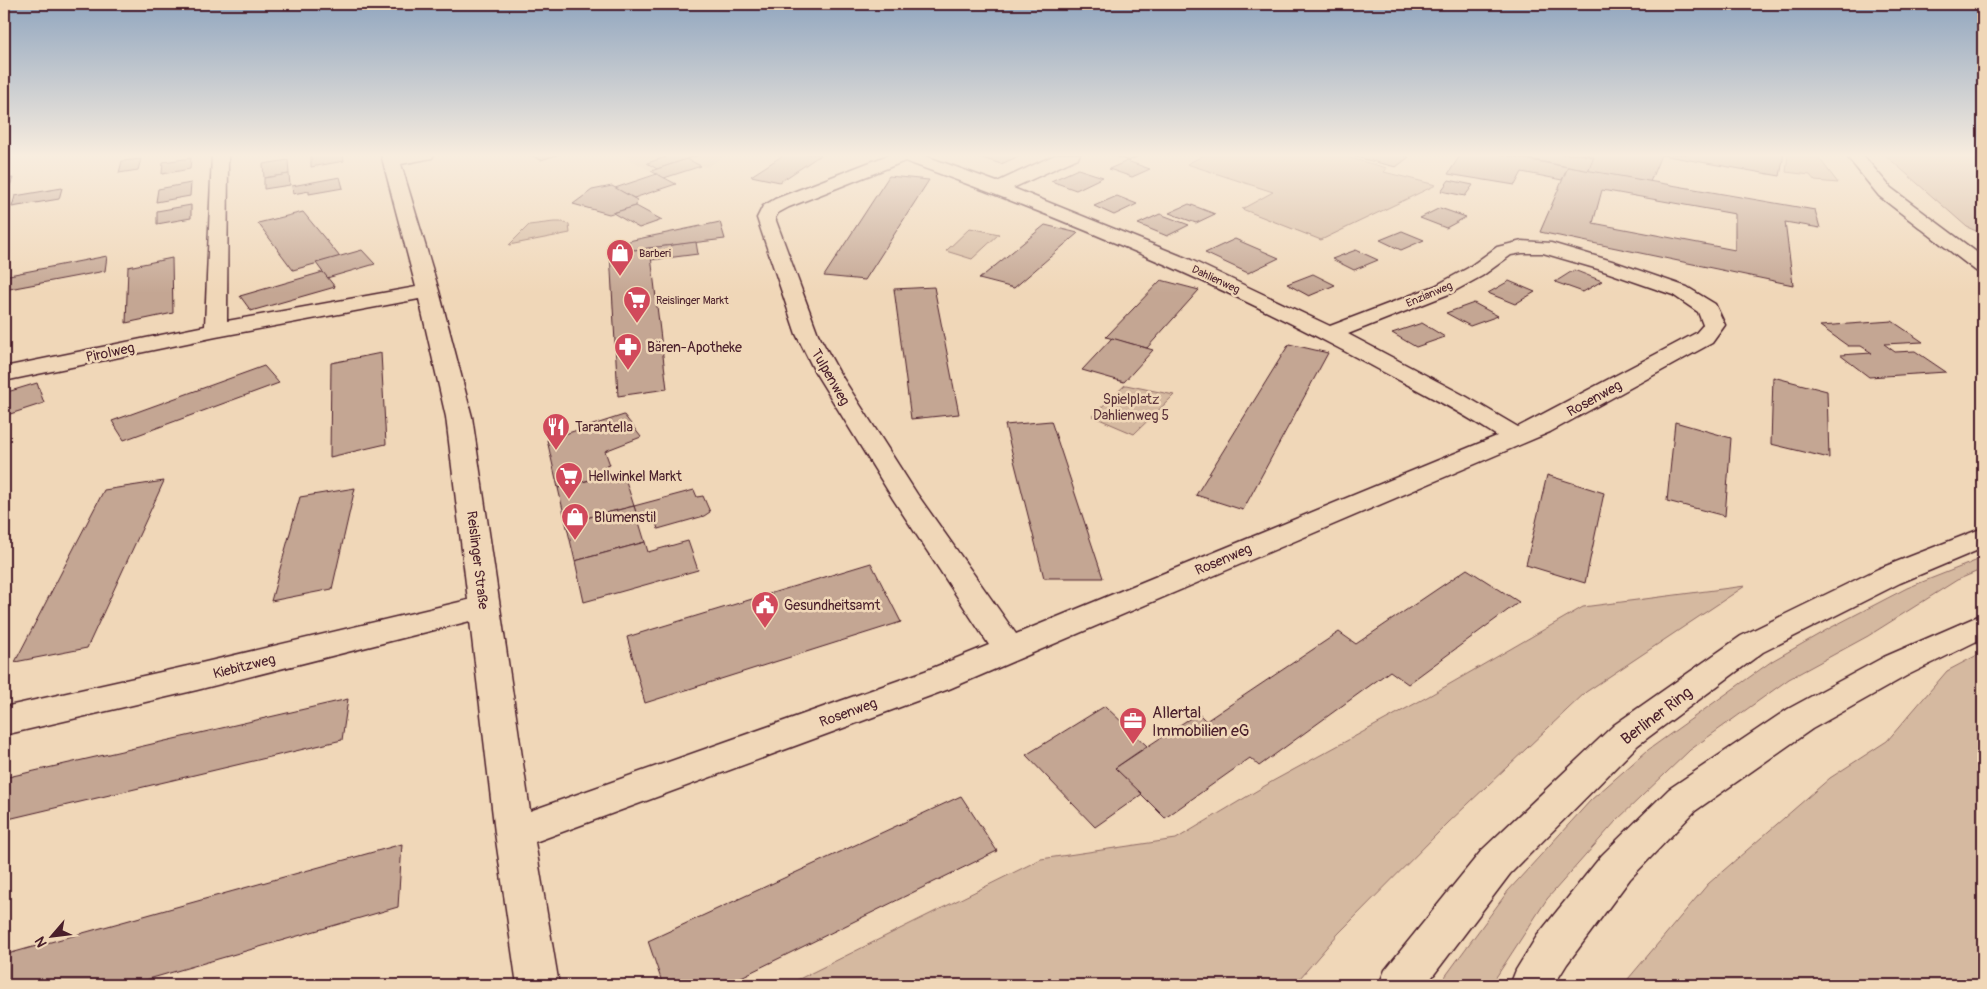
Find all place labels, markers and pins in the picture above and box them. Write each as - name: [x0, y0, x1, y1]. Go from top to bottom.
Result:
- shop icon: Barberi: [605, 238, 635, 277]
- place label: Barberi: [639, 247, 671, 260]
- supermarket icon: Reislinger Markt: [622, 285, 652, 324]
- place label: Reislinger Markt: [656, 294, 729, 307]
- pharmacy icon: Bären-Apotheke: [613, 332, 643, 371]
- place label: Bären-Apotheke: [647, 339, 742, 356]
- restaurant icon: Tarantella: [541, 412, 571, 451]
- place label: Tarantella: [575, 419, 633, 436]
- supermarket icon: Hellwinkel Markt: [554, 461, 584, 500]
- place label: Hellwinkel Markt: [588, 468, 682, 485]
- shop icon: Blumenstil: [560, 502, 590, 541]
- place label: Blumenstil: [594, 509, 656, 526]
- public building icon: Gesundheitsamt: [750, 590, 780, 629]
- place label: Gesundheitsamt: [784, 597, 881, 614]
- place label: Allertal Immobilien eG: [1152, 703, 1249, 741]
- office icon: Allertal Immobilien eG: [1118, 706, 1148, 745]

